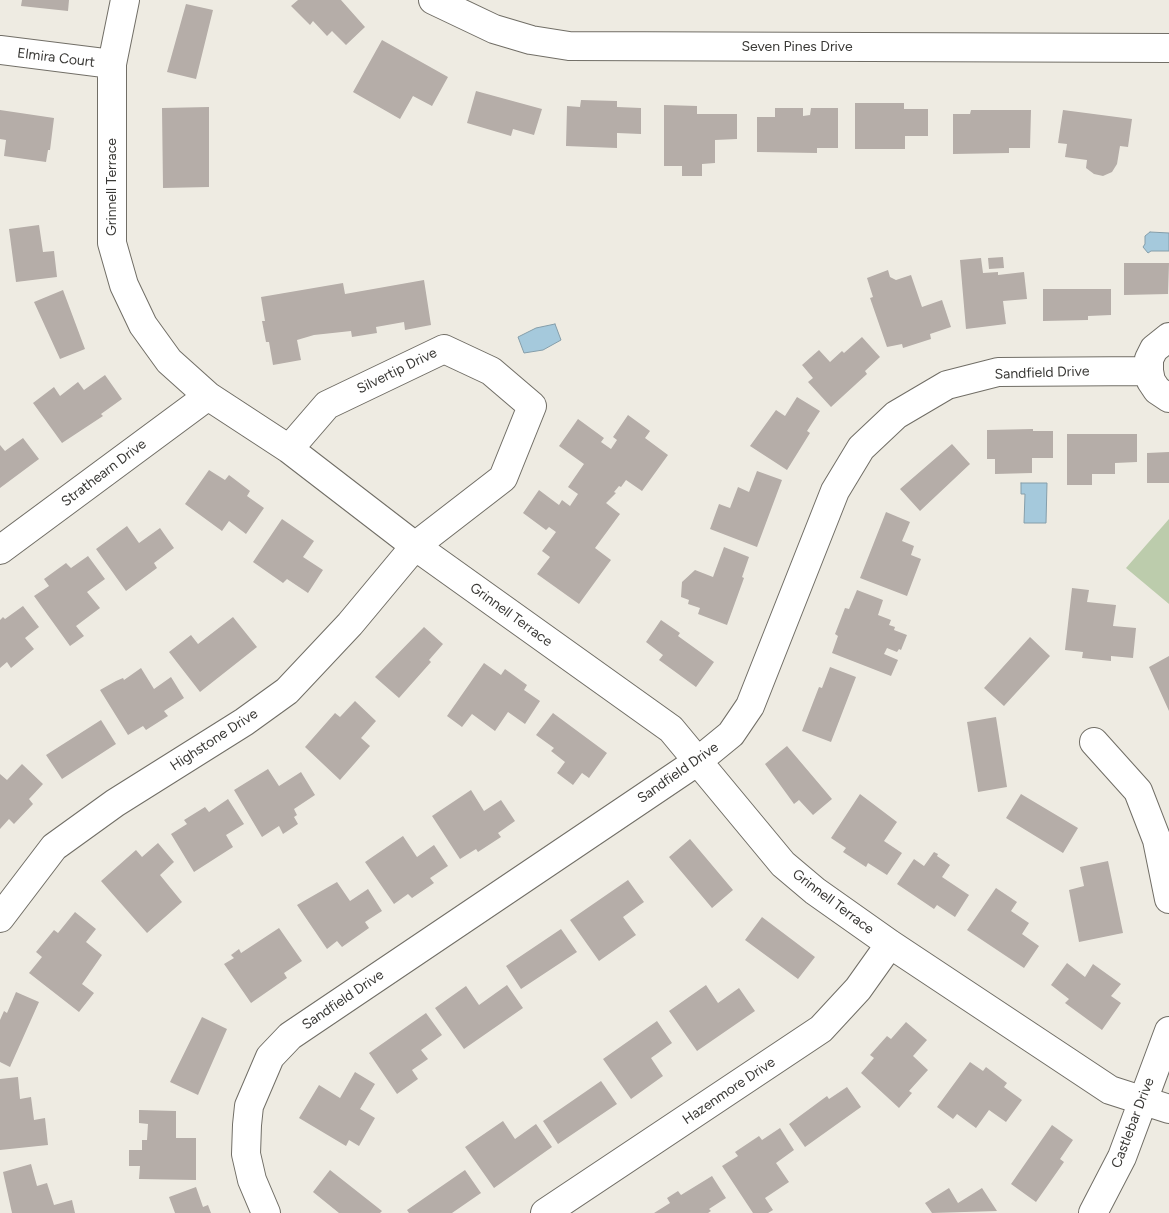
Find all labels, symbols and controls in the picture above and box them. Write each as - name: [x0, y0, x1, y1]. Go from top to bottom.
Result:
- street label: Seven Pines Drive: [741, 39, 853, 55]
- street label: Elmira Court: [16, 45, 96, 71]
- street label: Grinnell Terrace: [104, 138, 120, 236]
- street label: Silvertip Drive: [354, 344, 440, 398]
- street label: Sandfield Drive: [994, 363, 1090, 383]
- street label: Strathearn Drive: [58, 436, 150, 510]
- street label: Grinnell Terrace: [466, 579, 556, 651]
- street label: Highstone Drive: [167, 705, 261, 775]
- street label: Sandfield Drive: [634, 739, 722, 807]
- street label: Grinnell Terrace: [789, 866, 877, 938]
- street label: Sandfield Drive: [299, 966, 387, 1034]
- street label: Hazenmore Drive: [679, 1054, 779, 1128]
- street label: Castlebar Drive: [1108, 1075, 1158, 1171]

